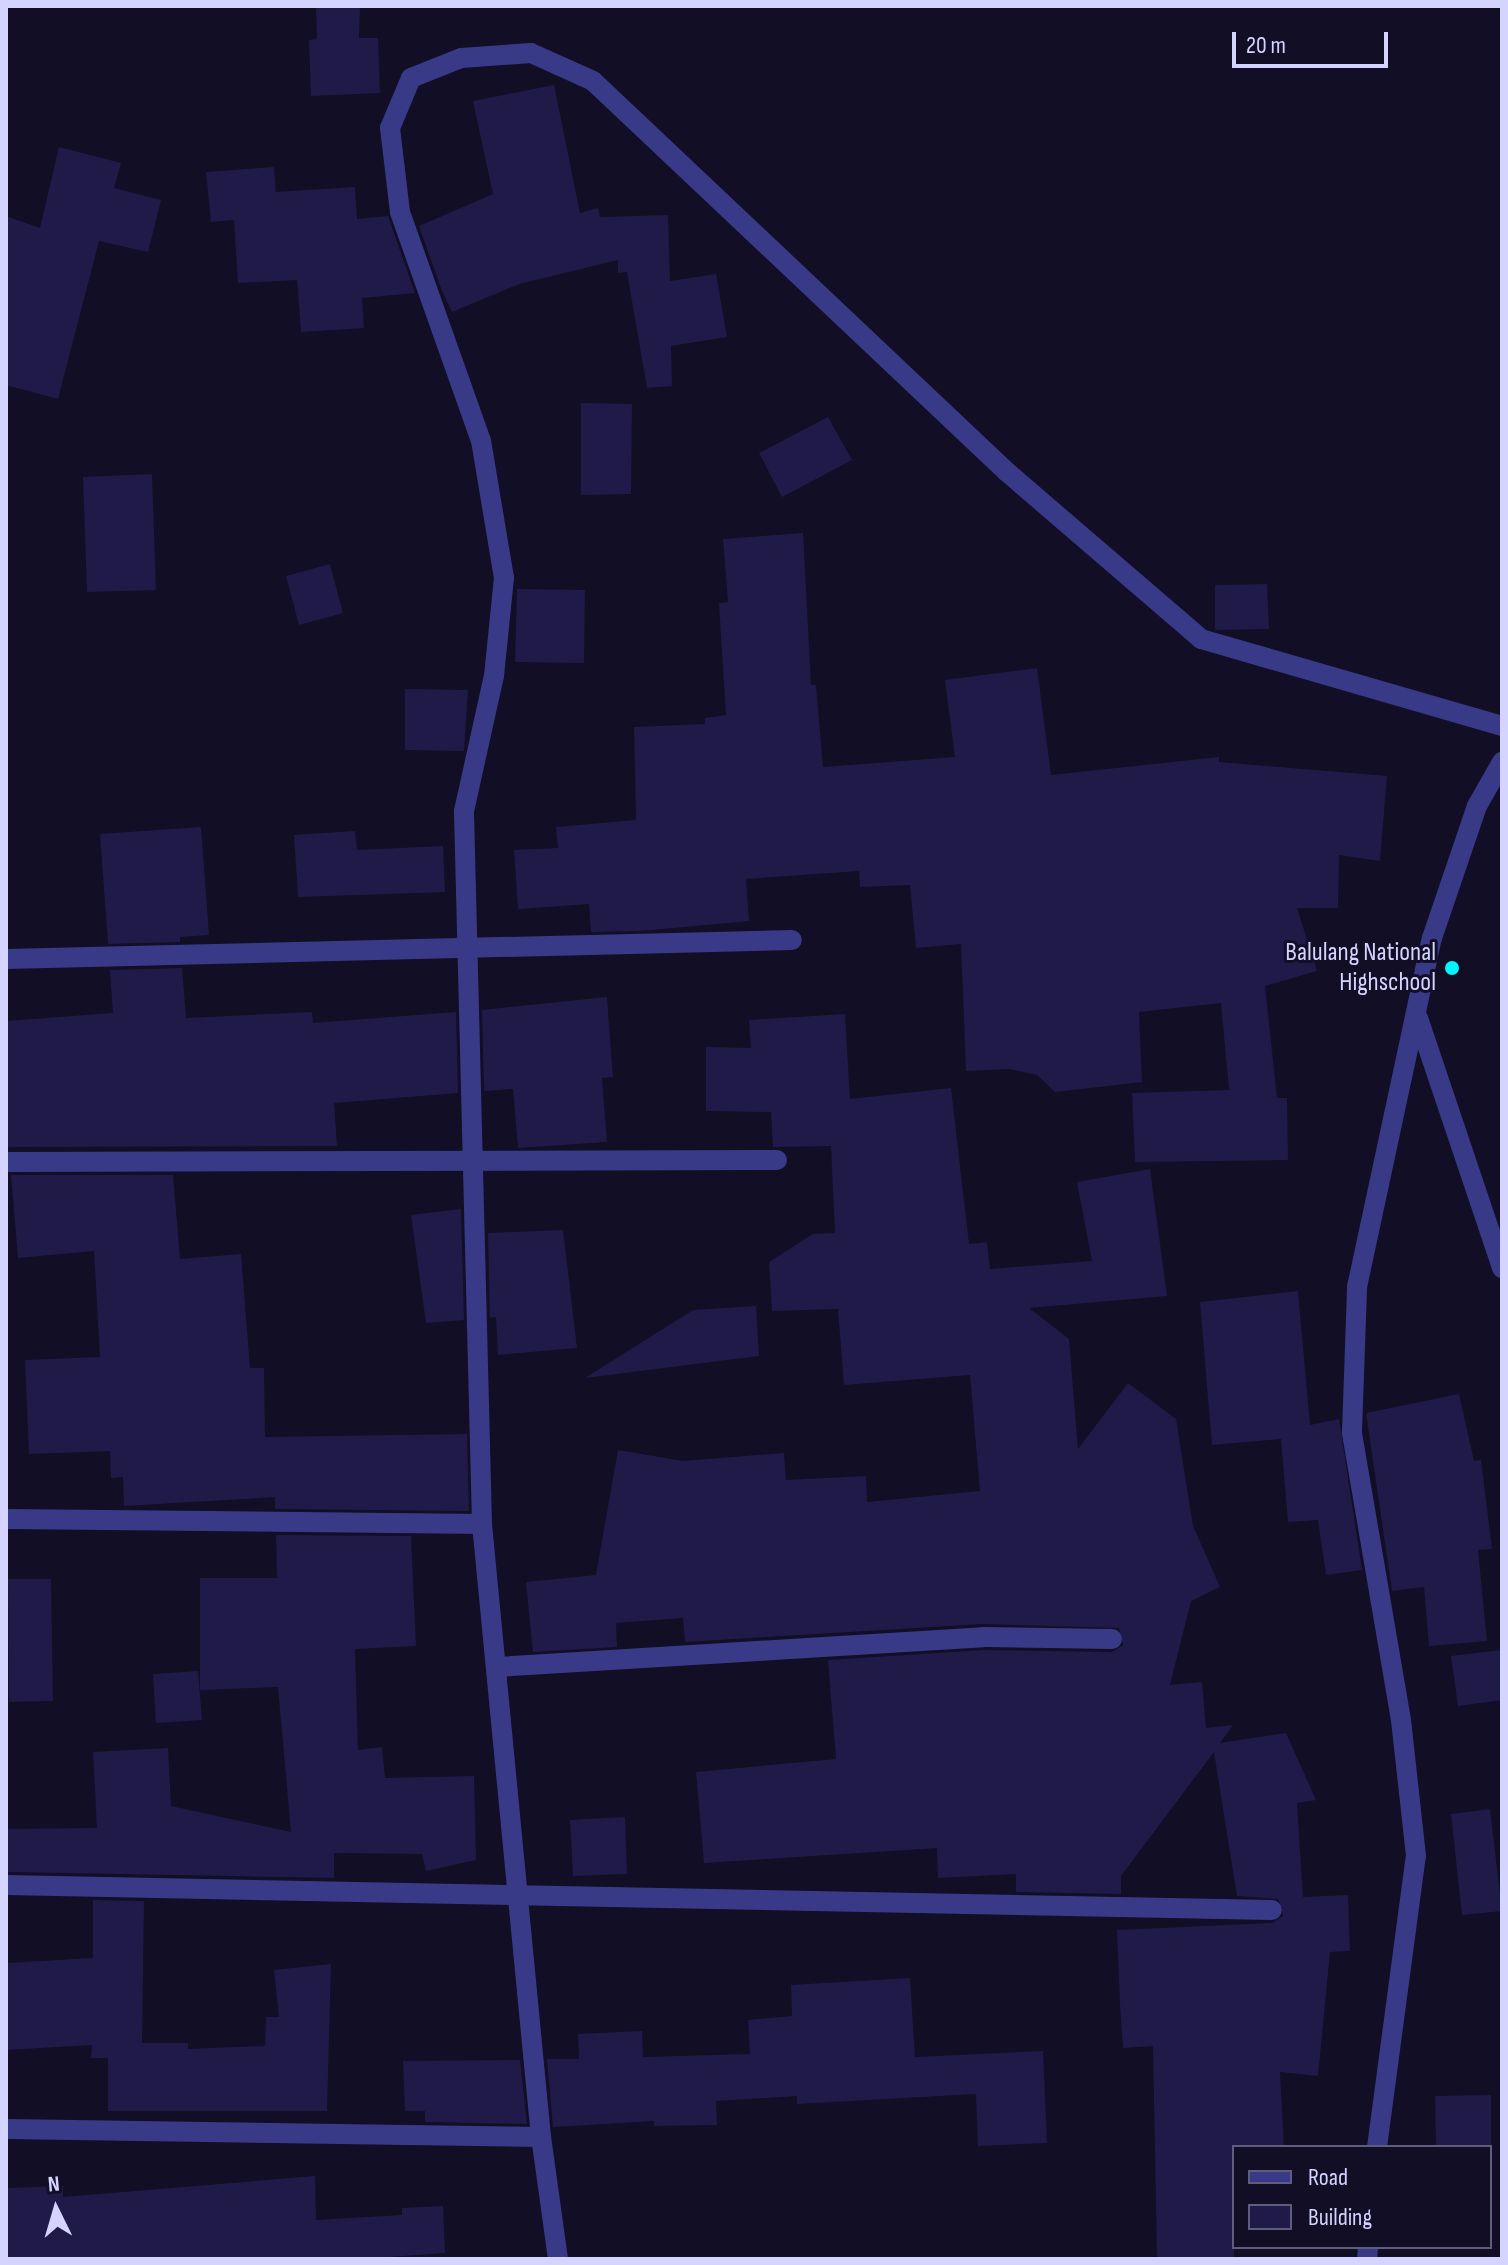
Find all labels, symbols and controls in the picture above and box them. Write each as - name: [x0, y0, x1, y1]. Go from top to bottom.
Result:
- scale bar: [1236, 16, 1392, 66]
- text: 20 m: [1246, 31, 1286, 60]
- place label: Balulang National Highschool: [1285, 937, 1436, 998]
- marker: Balulang National Highschool: [1443, 959, 1461, 977]
- legend: [1232, 2145, 1492, 2249]
- text: Road: [1308, 2163, 1348, 2192]
- north arrow: [16, 2169, 96, 2249]
- text: N: [47, 2171, 61, 2199]
- text: Building: [1308, 2203, 1372, 2232]

